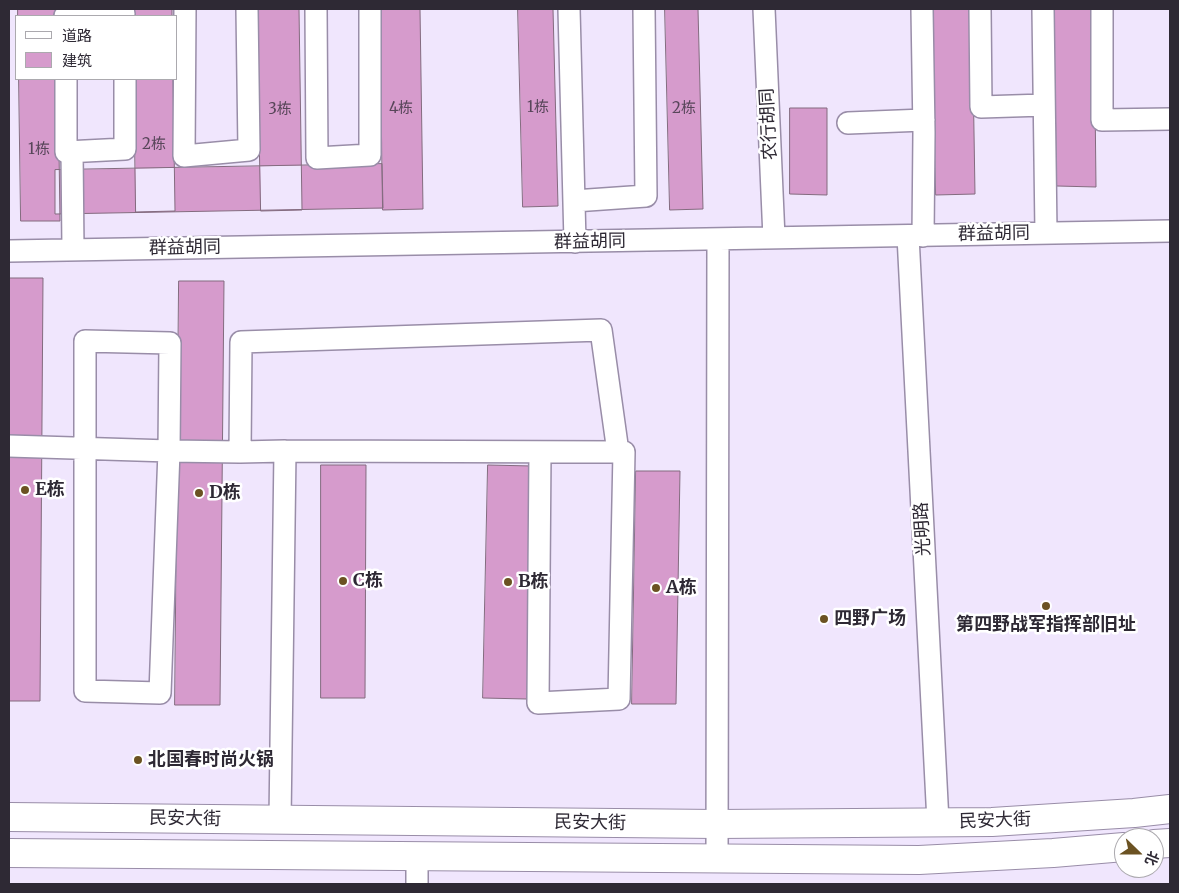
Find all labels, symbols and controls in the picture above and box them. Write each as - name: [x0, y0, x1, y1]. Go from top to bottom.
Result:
- legend: [15, 15, 178, 80]
- text: 道路: [62, 26, 92, 45]
- text: 建筑: [62, 51, 92, 70]
- street label: 农行胡同: [756, 87, 782, 161]
- house number: 1栋: [527, 99, 549, 117]
- house number: 4栋: [389, 100, 413, 118]
- house number: 2栋: [672, 100, 696, 118]
- house number: 3栋: [268, 101, 292, 119]
- house number: 2栋: [142, 136, 166, 154]
- house number: 1栋: [28, 141, 50, 159]
- street label: 群益胡同: [958, 223, 1030, 245]
- street label: 群益胡同: [554, 231, 626, 253]
- street label: 群益胡同: [149, 237, 221, 259]
- place label: E栋: [35, 479, 65, 501]
- place label: D栋: [209, 482, 241, 504]
- marker: E栋: [19, 484, 31, 496]
- marker: D栋: [193, 487, 205, 499]
- street label: 光明路: [911, 501, 935, 557]
- place label: C栋: [353, 570, 383, 592]
- place label: B栋: [518, 571, 549, 593]
- marker: C栋: [337, 575, 349, 587]
- marker: B栋: [502, 576, 514, 588]
- place label: A栋: [666, 577, 697, 599]
- marker: A栋: [650, 582, 662, 594]
- marker: 第四野战军指挥部旧址: [1040, 600, 1052, 612]
- place label: 四野广场: [834, 608, 906, 630]
- marker: 四野广场: [818, 613, 830, 625]
- place label: 第四野战军指挥部旧址: [956, 614, 1136, 636]
- place label: 北国春时尚火锅: [148, 749, 274, 771]
- marker: 北国春时尚火锅: [132, 754, 144, 766]
- street label: 民安大街: [149, 808, 221, 830]
- street label: 民安大街: [959, 809, 1031, 833]
- street label: 民安大街: [554, 812, 626, 834]
- north arrow: [1114, 828, 1164, 878]
- text: 北: [1141, 848, 1163, 868]

